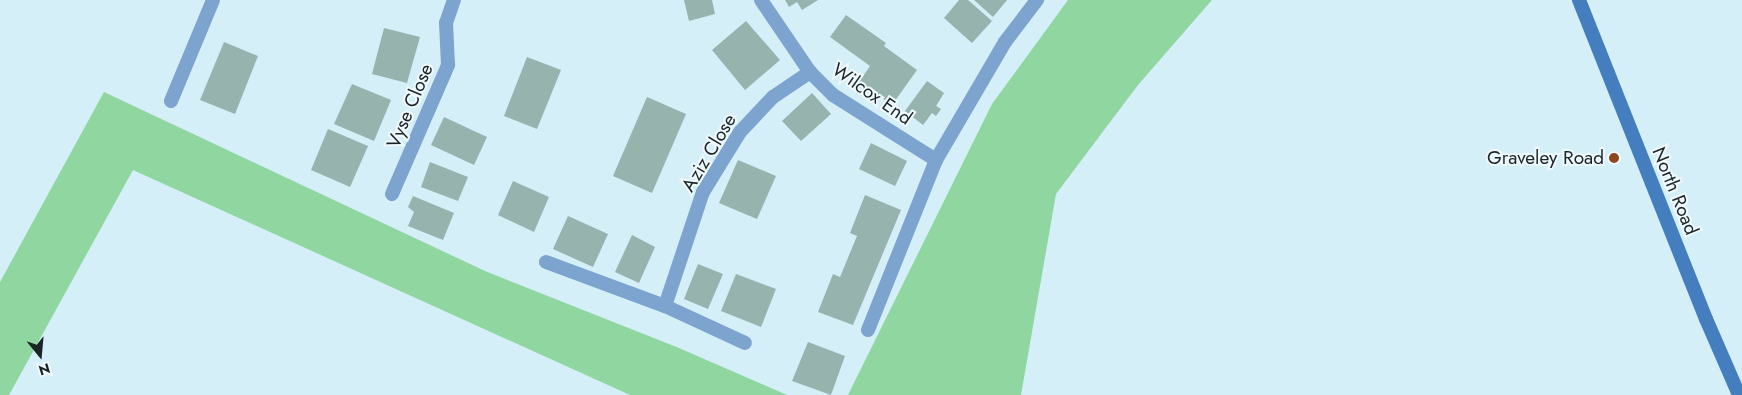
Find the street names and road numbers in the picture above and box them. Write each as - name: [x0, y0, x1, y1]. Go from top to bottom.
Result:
- street label: Wilcox End: [828, 58, 916, 130]
- street label: Vyse Close: [382, 60, 438, 152]
- street label: Aziz Close: [677, 110, 741, 196]
- street label: North Road: [1647, 144, 1703, 238]

